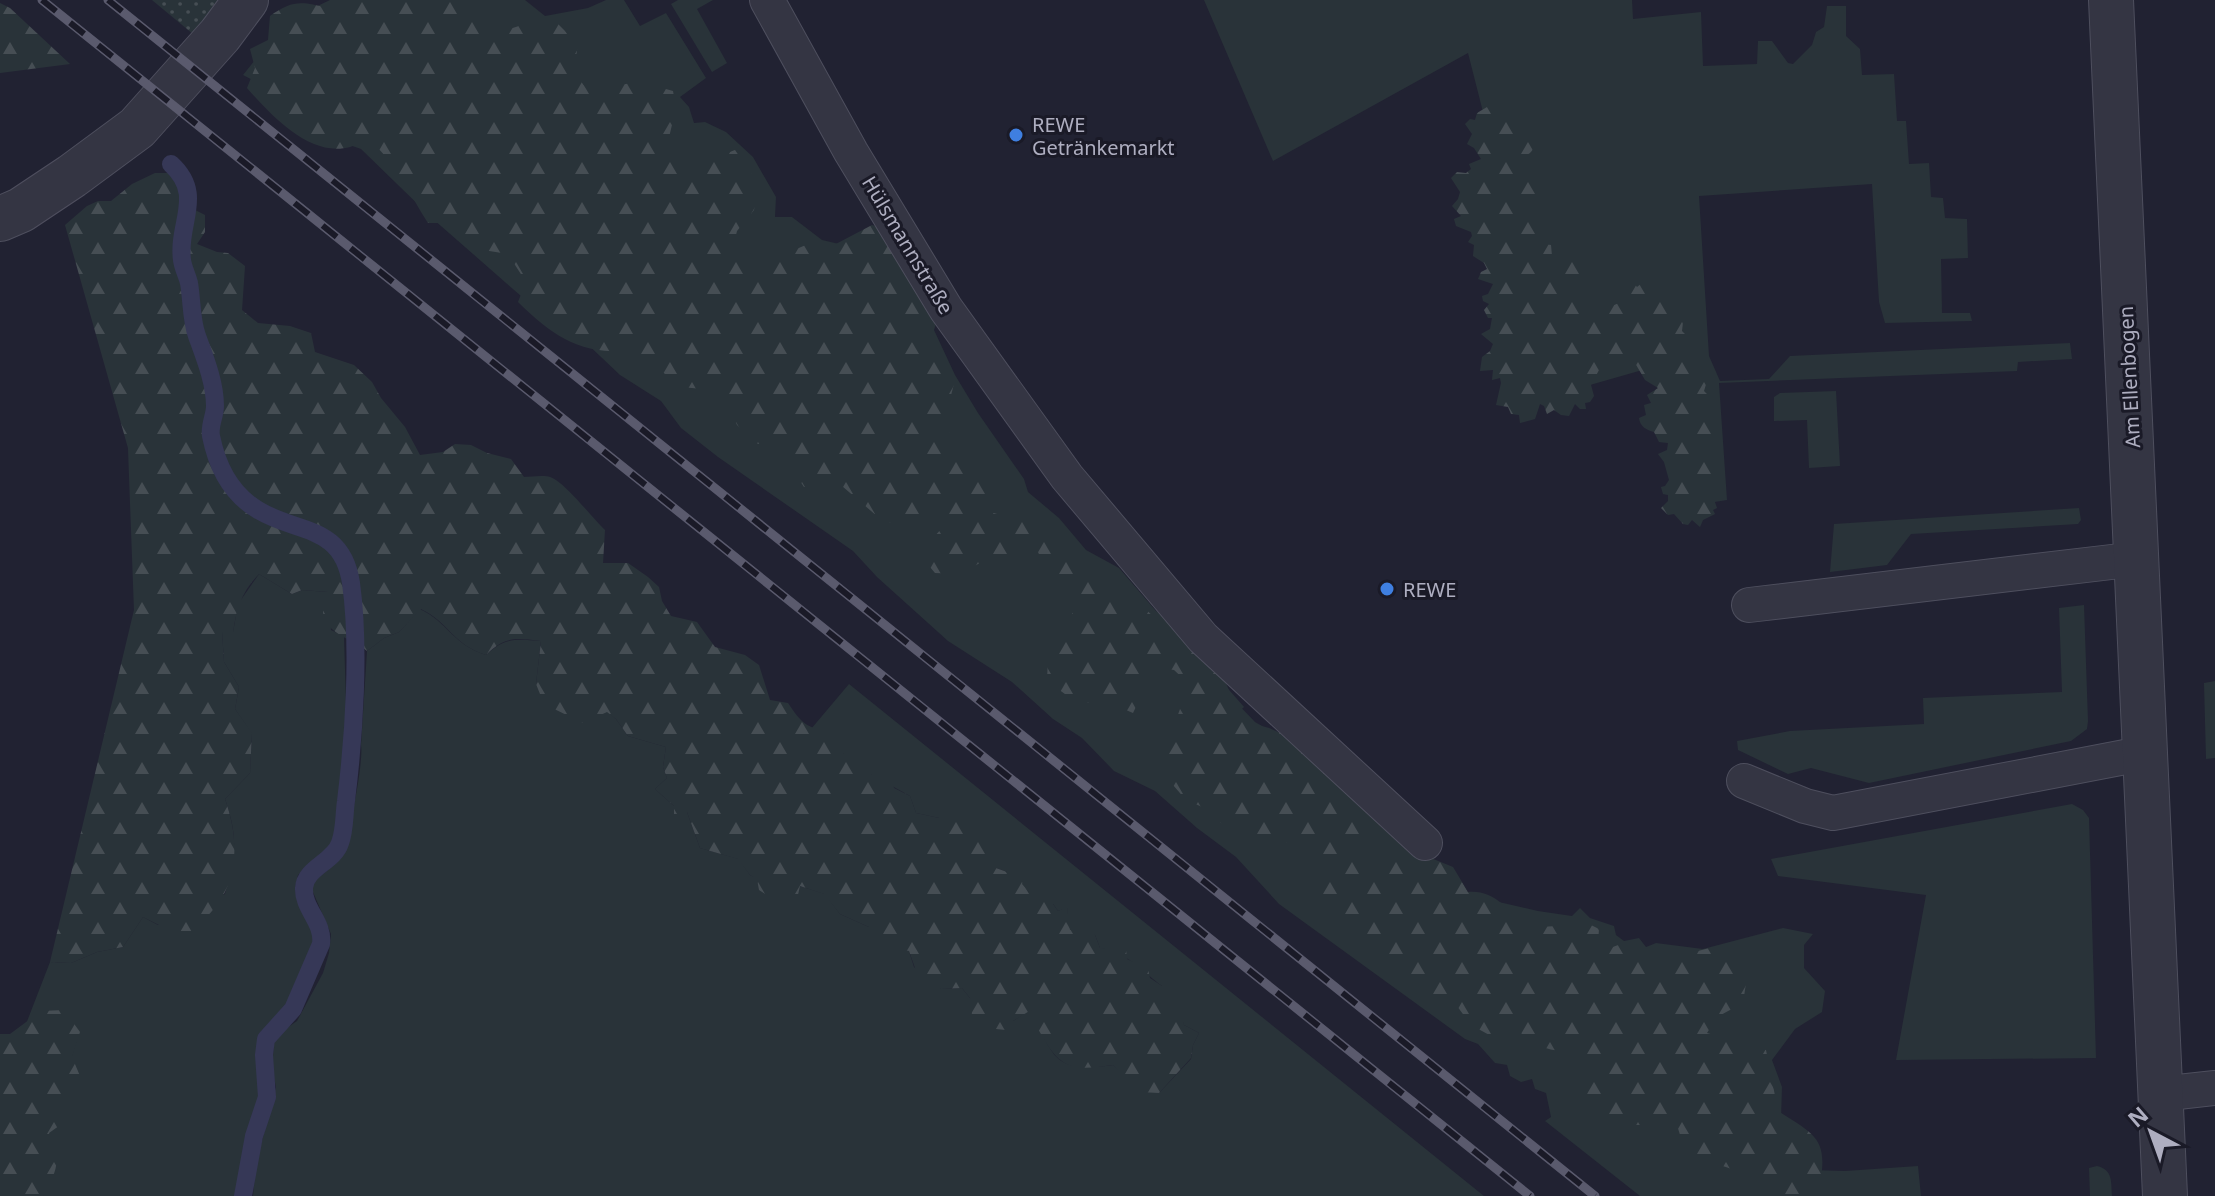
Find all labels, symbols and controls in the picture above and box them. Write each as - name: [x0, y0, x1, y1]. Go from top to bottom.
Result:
- place label: REWE Getränkemarkt: [1032, 111, 1175, 161]
- marker: REWE Getränkemarkt: [1007, 126, 1025, 144]
- street label: Hülsmannstraße: [856, 171, 960, 319]
- street label: Am Ellenbogen: [2112, 305, 2146, 449]
- place label: REWE: [1403, 576, 1456, 603]
- marker: REWE: [1378, 580, 1396, 598]
- north arrow: [2111, 1092, 2191, 1172]
- text: N: [2121, 1099, 2154, 1133]

